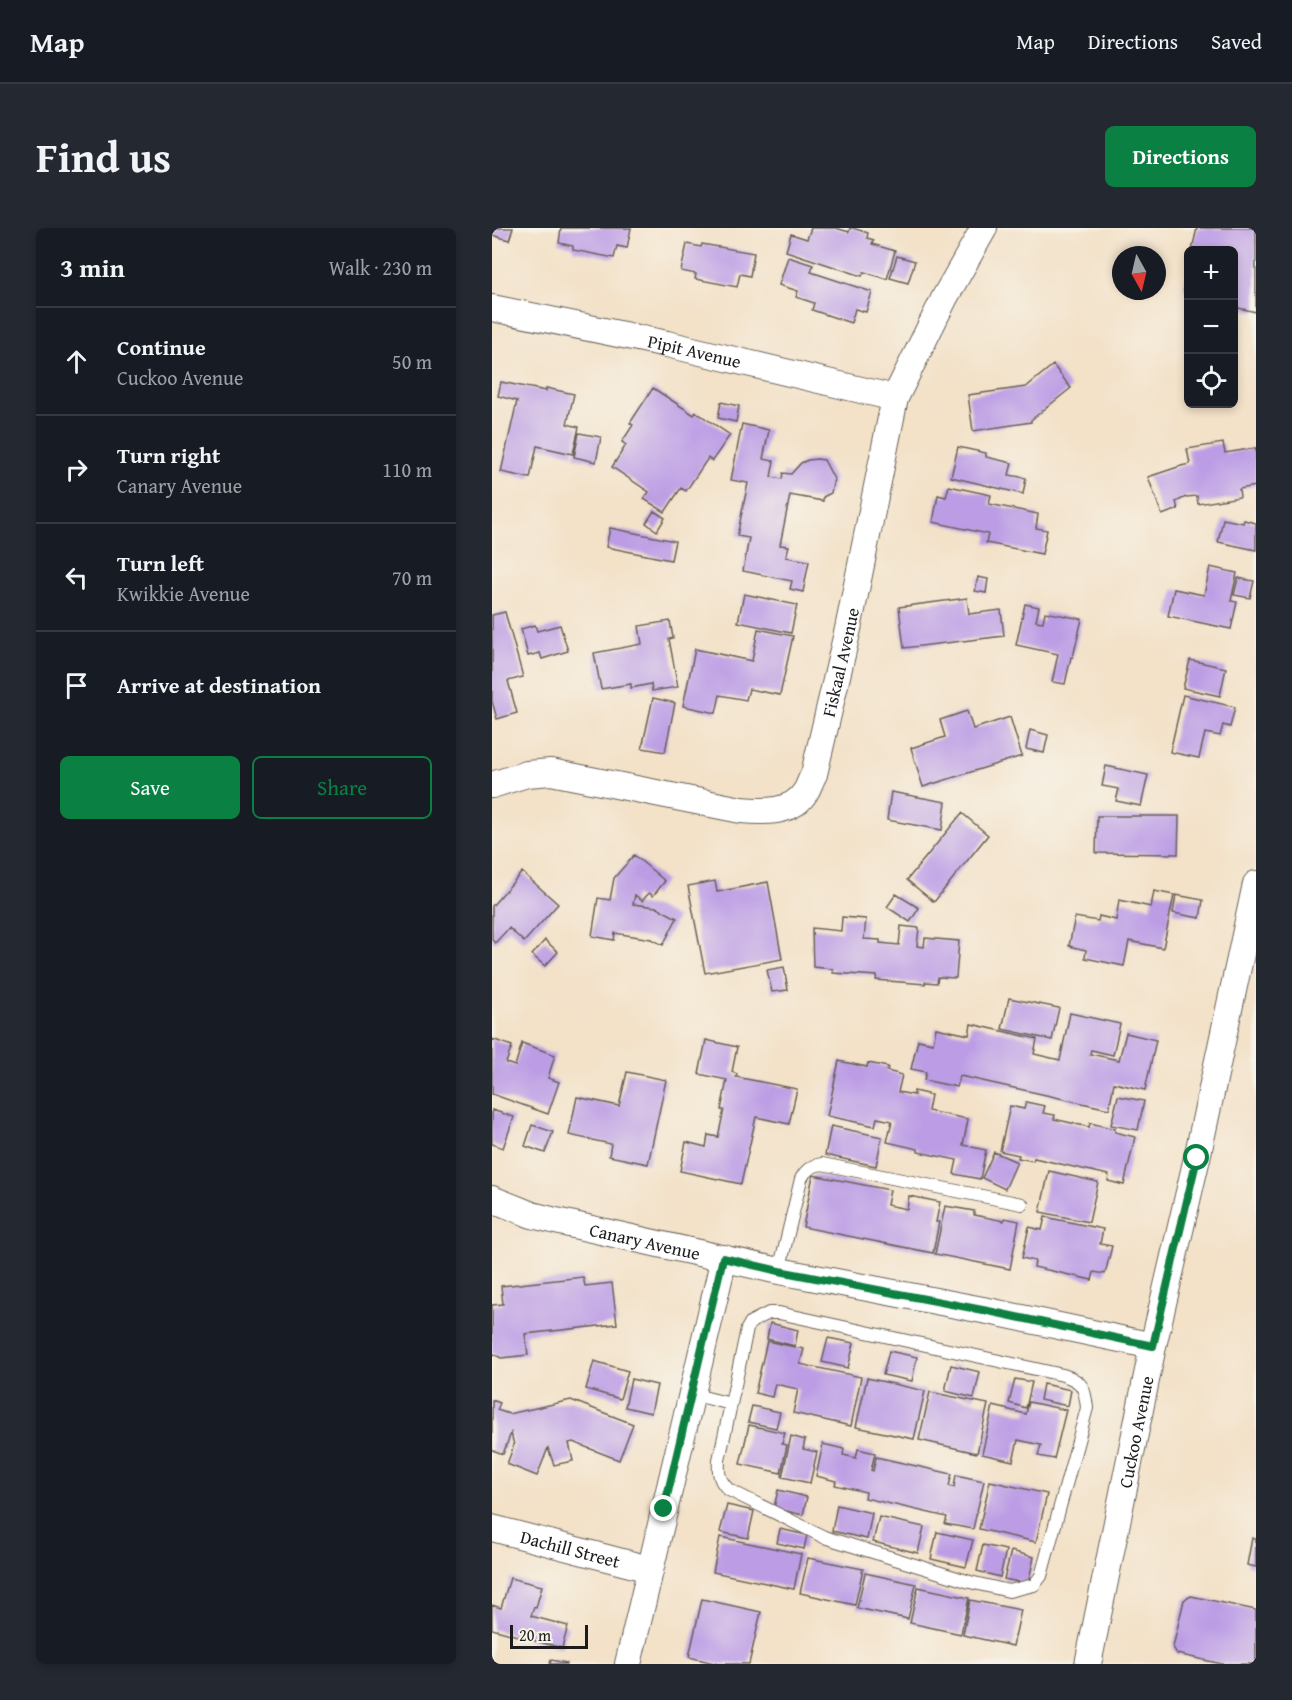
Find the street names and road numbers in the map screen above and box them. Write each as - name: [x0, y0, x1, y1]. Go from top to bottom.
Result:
- street label: Pipit Avenue: [645, 327, 744, 375]
- street label: Fiskaal Avenue: [814, 605, 866, 720]
- street label: Canary Avenue: [587, 1215, 703, 1266]
- street label: Cuckoo Avenue: [1111, 1373, 1160, 1490]
- street label: Dachill Street: [518, 1523, 624, 1575]

